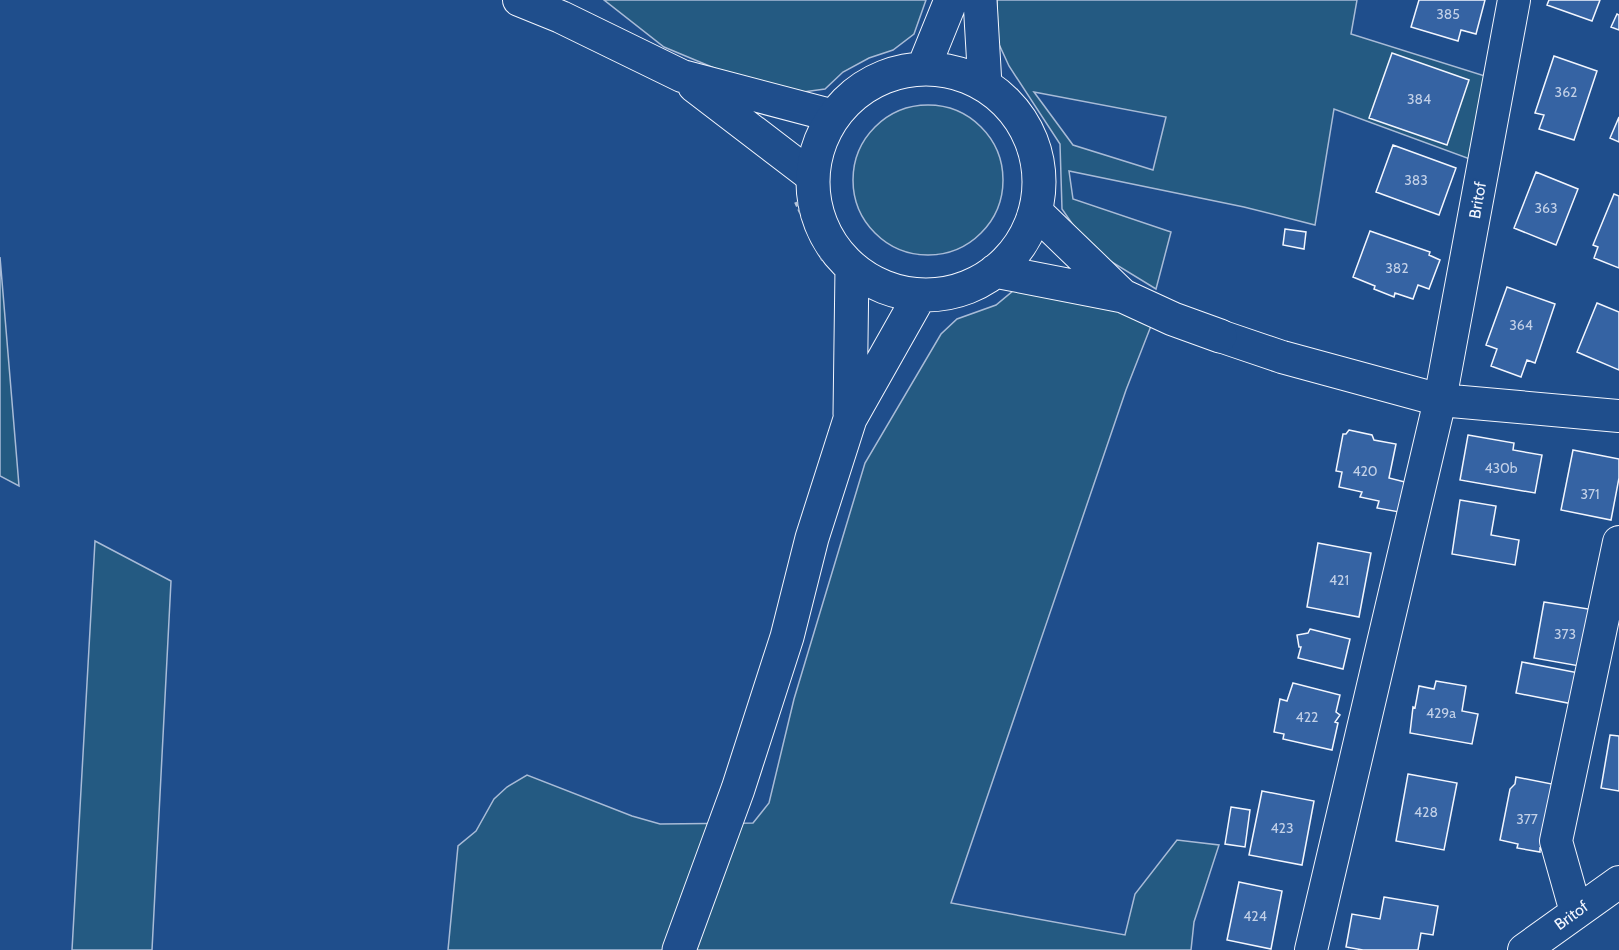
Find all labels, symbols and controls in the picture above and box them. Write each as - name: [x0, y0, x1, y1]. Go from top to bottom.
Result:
- house number: 385: [1436, 5, 1460, 23]
- house number: 362: [1555, 83, 1577, 101]
- house number: 384: [1407, 90, 1431, 108]
- house number: 383: [1404, 171, 1428, 189]
- street label: Britof: [1465, 179, 1490, 220]
- house number: 363: [1534, 199, 1558, 217]
- house number: 382: [1385, 259, 1409, 277]
- house number: 364: [1509, 316, 1533, 334]
- house number: 430b: [1484, 459, 1518, 477]
- house number: 420: [1352, 462, 1378, 480]
- house number: 371: [1580, 485, 1600, 503]
- house number: 421: [1329, 571, 1349, 589]
- house number: 373: [1554, 625, 1576, 643]
- house number: 429a: [1426, 704, 1456, 722]
- house number: 422: [1296, 708, 1318, 726]
- house number: 428: [1414, 803, 1438, 821]
- house number: 377: [1516, 810, 1538, 828]
- house number: 423: [1270, 819, 1294, 837]
- street label: Britof: [1551, 896, 1593, 934]
- house number: 424: [1243, 907, 1267, 925]

